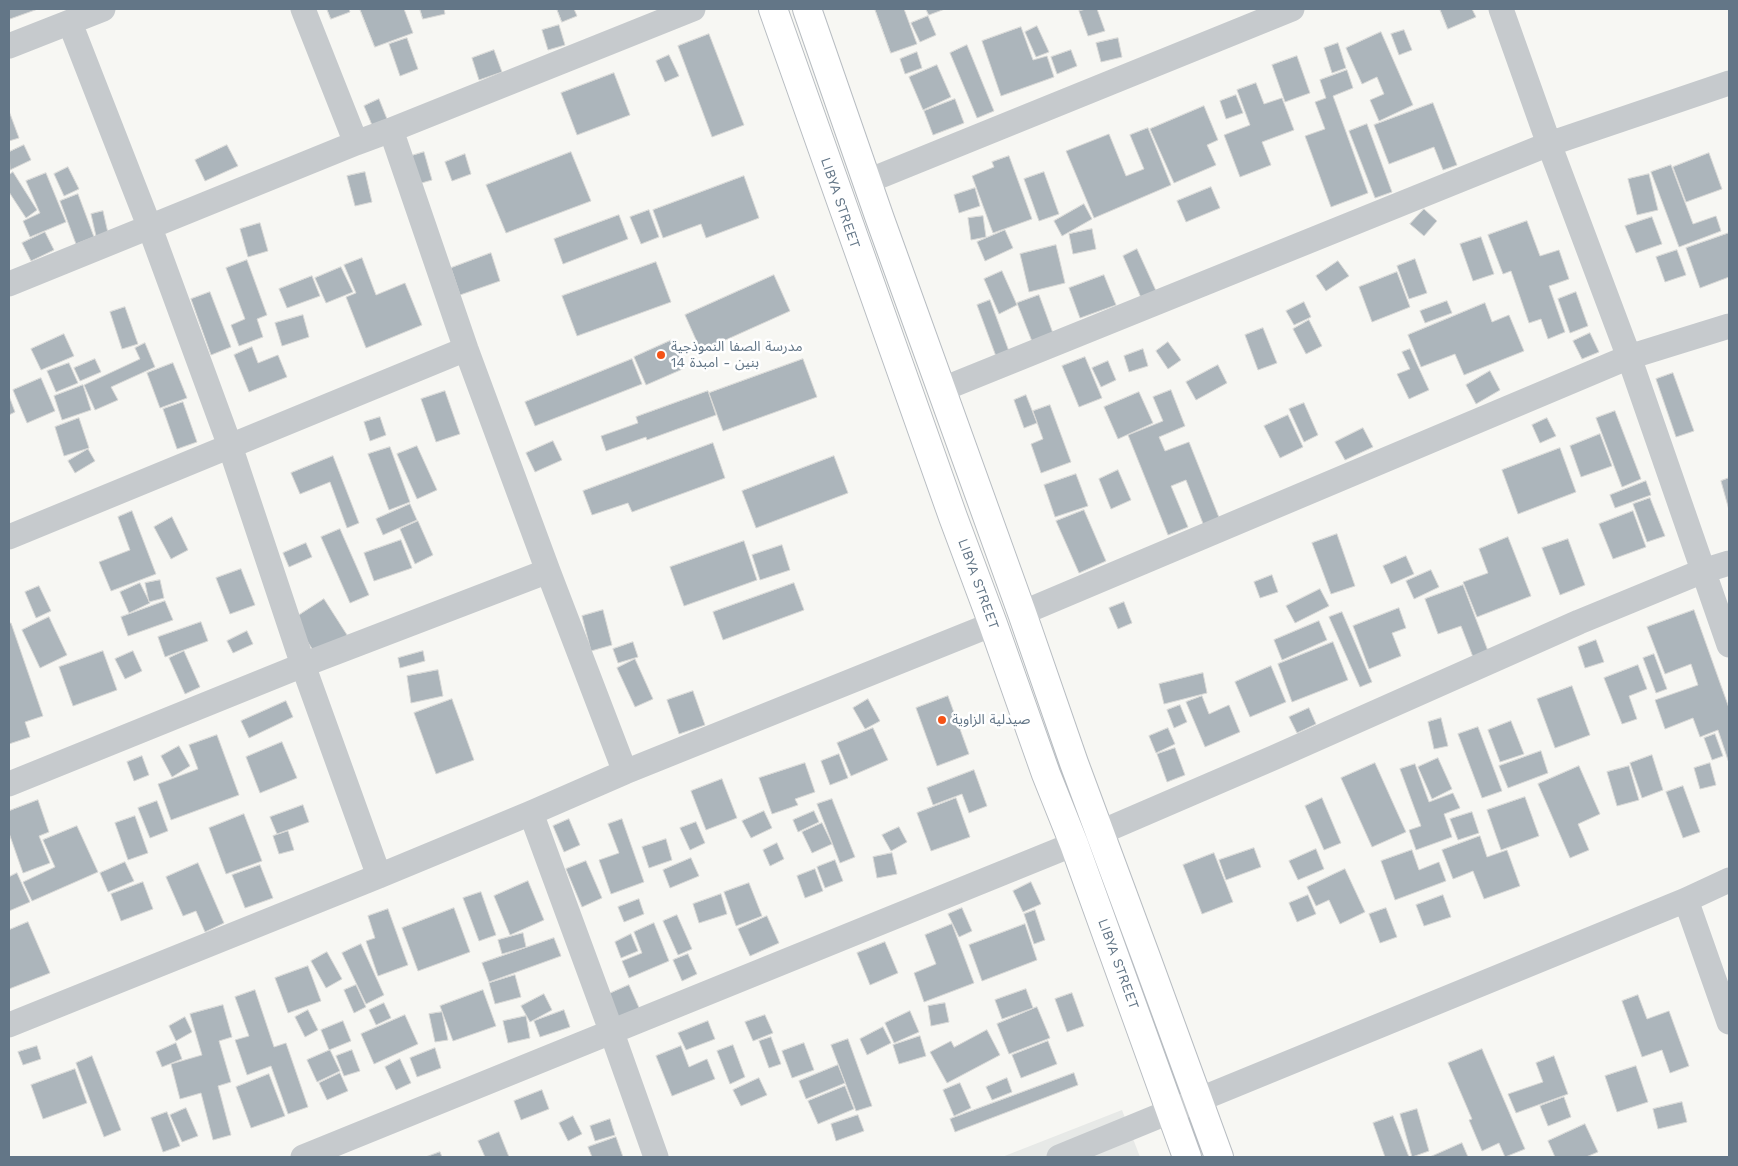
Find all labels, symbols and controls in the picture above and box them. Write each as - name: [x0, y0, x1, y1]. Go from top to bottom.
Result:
- street label: LIBYA STREET: [817, 155, 863, 251]
- place label: مدرسة الصفا النموذجية بنين - امبدة 14: [671, 339, 803, 372]
- marker: مدرسة الصفا النموذجية بنين - امبدة 14: [655, 349, 667, 361]
- street label: LIBYA STREET: [954, 536, 1002, 632]
- place label: صيدلية الزاوية: [952, 712, 1030, 728]
- marker: صيدلية الزاوية: [936, 714, 948, 726]
- street label: LIBYA STREET: [1094, 916, 1142, 1012]

